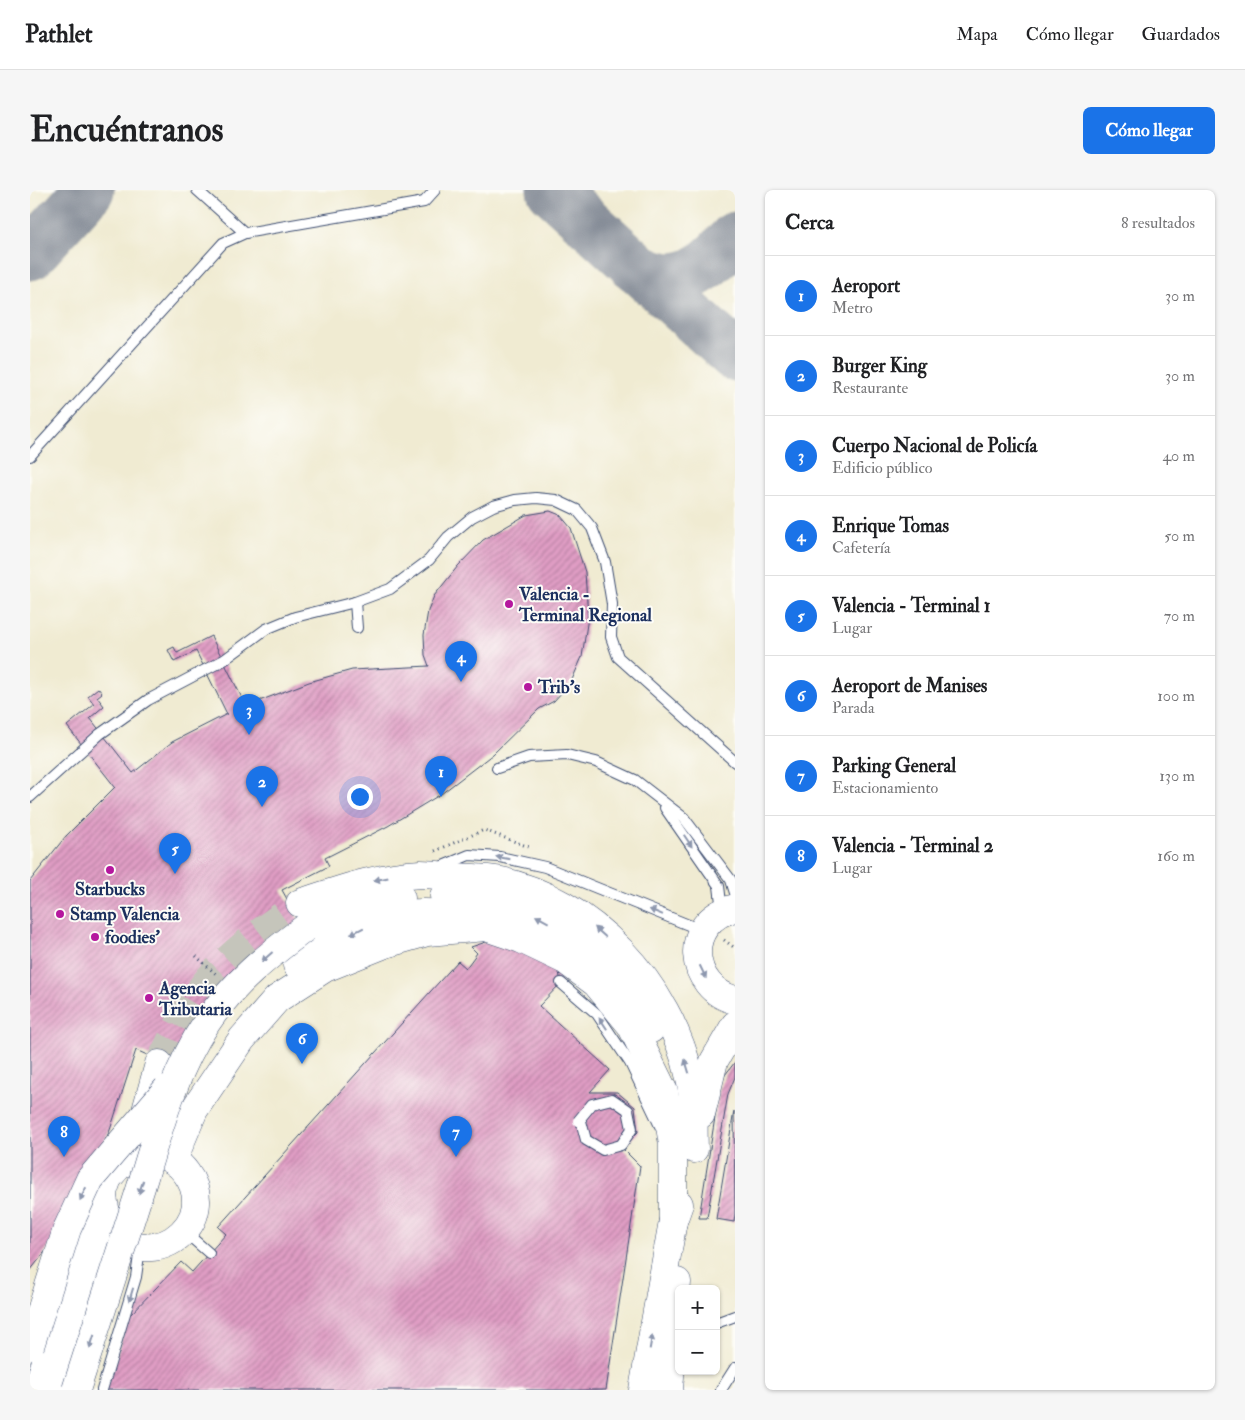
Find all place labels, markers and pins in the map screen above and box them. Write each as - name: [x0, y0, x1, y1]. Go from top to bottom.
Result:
- place label: Valencia - Terminal Regional: [518, 583, 652, 627]
- marker: Valencia - Terminal Regional: [503, 598, 515, 610]
- pin: 4: [445, 641, 477, 682]
- place label: Trib's: [537, 676, 580, 699]
- marker: Trib's: [522, 681, 534, 693]
- pin: 3: [233, 694, 265, 735]
- pin: 1: [425, 756, 457, 797]
- pin: 2: [246, 766, 278, 807]
- pin: 5: [159, 833, 191, 874]
- marker: Starbucks: [104, 864, 116, 876]
- place label: Starbucks: [75, 878, 145, 901]
- place label: Stamp Valencia: [70, 903, 180, 926]
- marker: Stamp Valencia: [54, 908, 66, 920]
- place label: foodies': [105, 926, 160, 949]
- marker: foodies': [89, 931, 101, 943]
- place label: Agencia Tributaria: [158, 977, 233, 1021]
- marker: Agencia Tributaria: [143, 992, 155, 1004]
- pin: 6: [286, 1023, 318, 1064]
- pin: 8: [48, 1116, 80, 1157]
- pin: 7: [440, 1116, 472, 1157]

